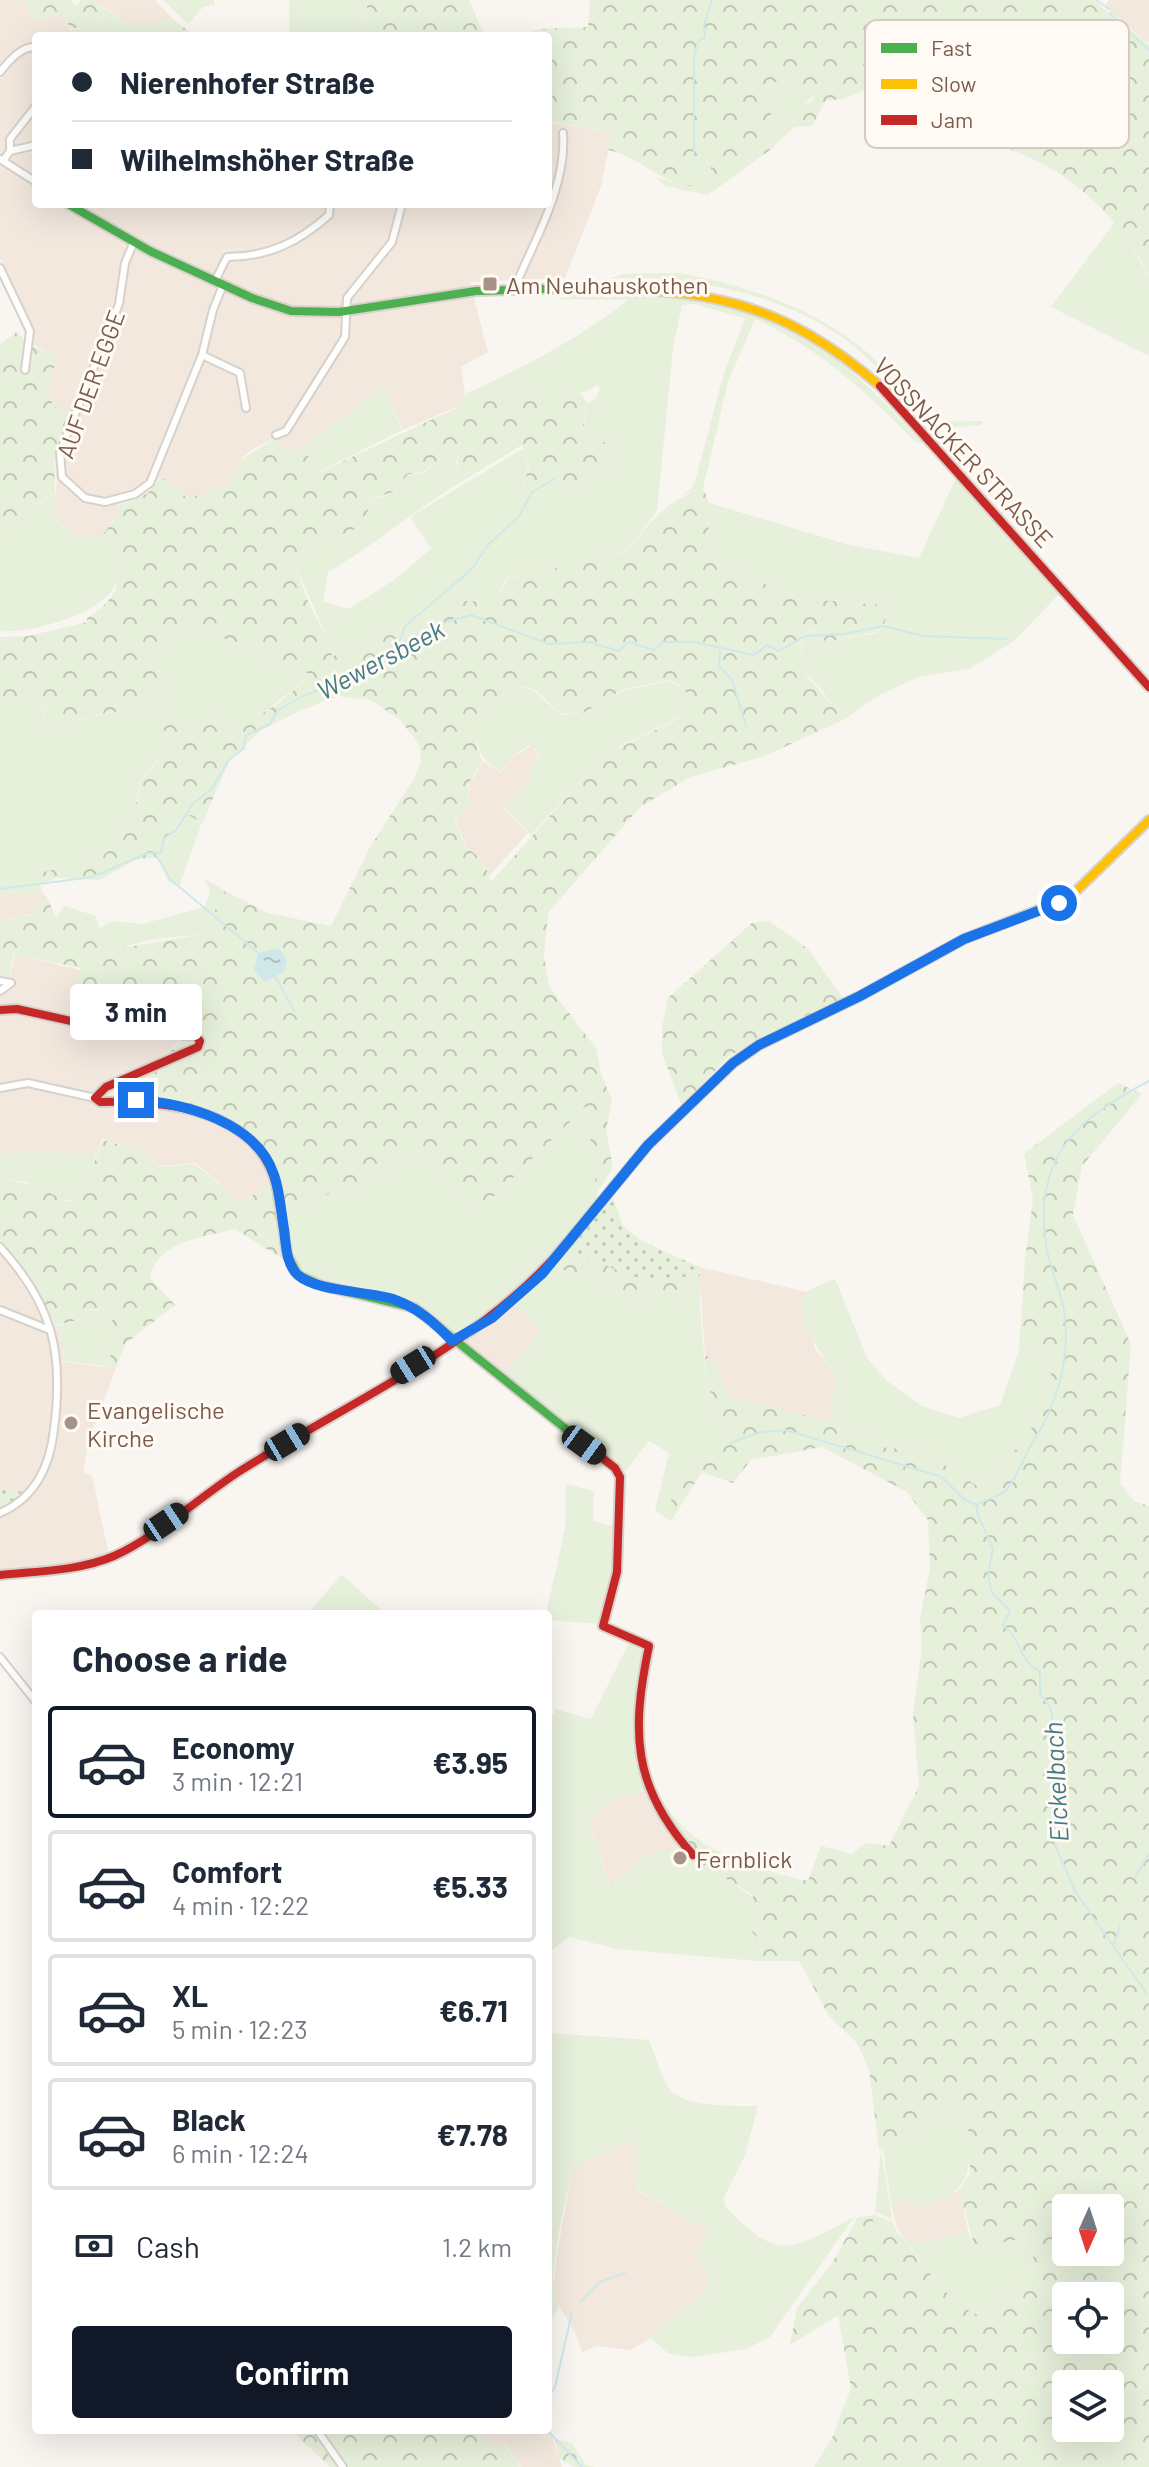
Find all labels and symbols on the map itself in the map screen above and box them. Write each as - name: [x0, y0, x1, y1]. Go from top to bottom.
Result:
- legend: [865, 20, 1129, 148]
- text: Fast: [931, 34, 973, 60]
- text: Slow: [931, 70, 976, 96]
- text: Jam: [931, 106, 973, 132]
- place label: Am Neuhauskothen: [506, 270, 708, 299]
- marker: Am Neuhauskothen: [481, 275, 499, 293]
- street label: AUF DER EGGE: [50, 306, 130, 462]
- street label: VOSSNACKER STRASSE: [868, 351, 1060, 553]
- water label: Wewersbeek: [311, 612, 449, 705]
- route start: [1041, 885, 1077, 921]
- callout: 3 min: [70, 984, 202, 1040]
- route end: [118, 1082, 154, 1118]
- car: [386, 1342, 440, 1388]
- place label: Evangelische Kirche: [87, 1395, 225, 1452]
- marker: Evangelische Kirche: [62, 1414, 80, 1432]
- car: [260, 1419, 314, 1465]
- car: [558, 1421, 610, 1469]
- car: [139, 1499, 193, 1545]
- water label: Eickelbach: [1036, 1721, 1074, 1843]
- place label: Fernblick: [696, 1844, 792, 1873]
- marker: Fernblick: [671, 1849, 689, 1867]
- north arrow: [1052, 2194, 1124, 2266]

